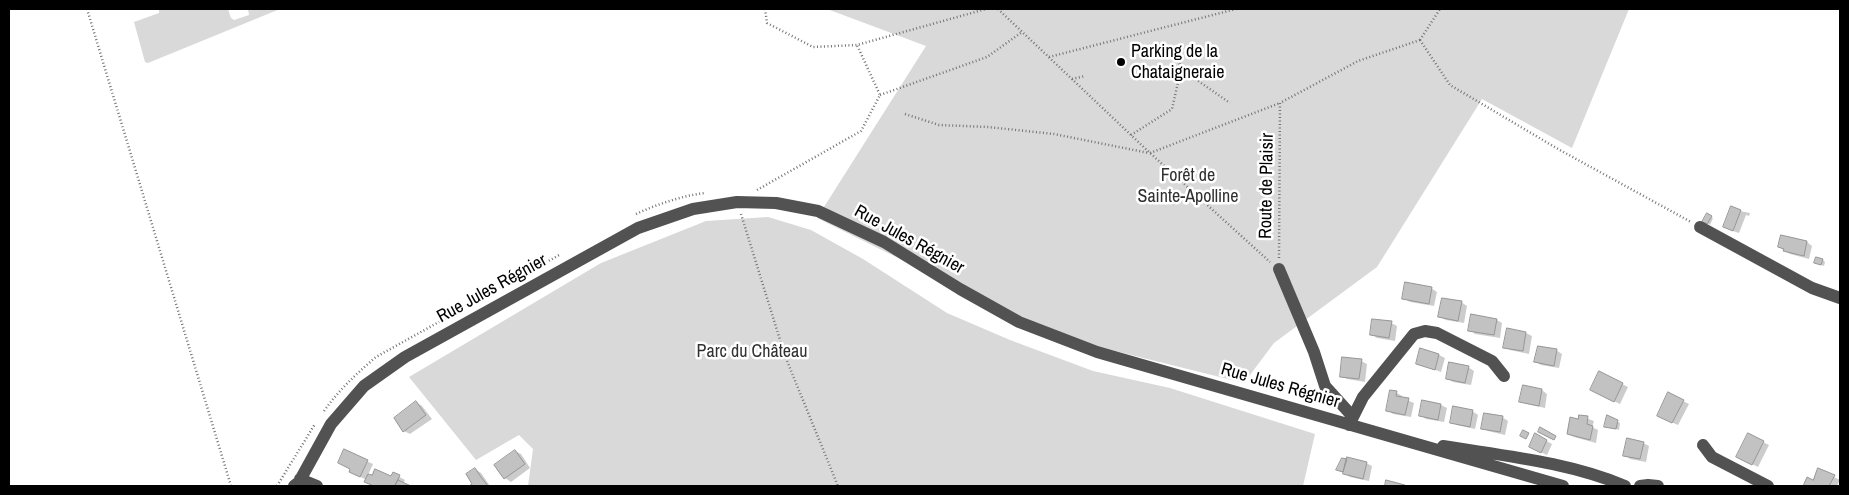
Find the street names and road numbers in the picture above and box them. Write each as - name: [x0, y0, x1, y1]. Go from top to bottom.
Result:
- street label: Route de Plaisir: [1255, 133, 1279, 239]
- street label: Rue Jules Régnier: [850, 201, 968, 279]
- street label: Rue Jules Régnier: [433, 250, 551, 328]
- street label: Rue Jules Régnier: [1218, 359, 1342, 413]

